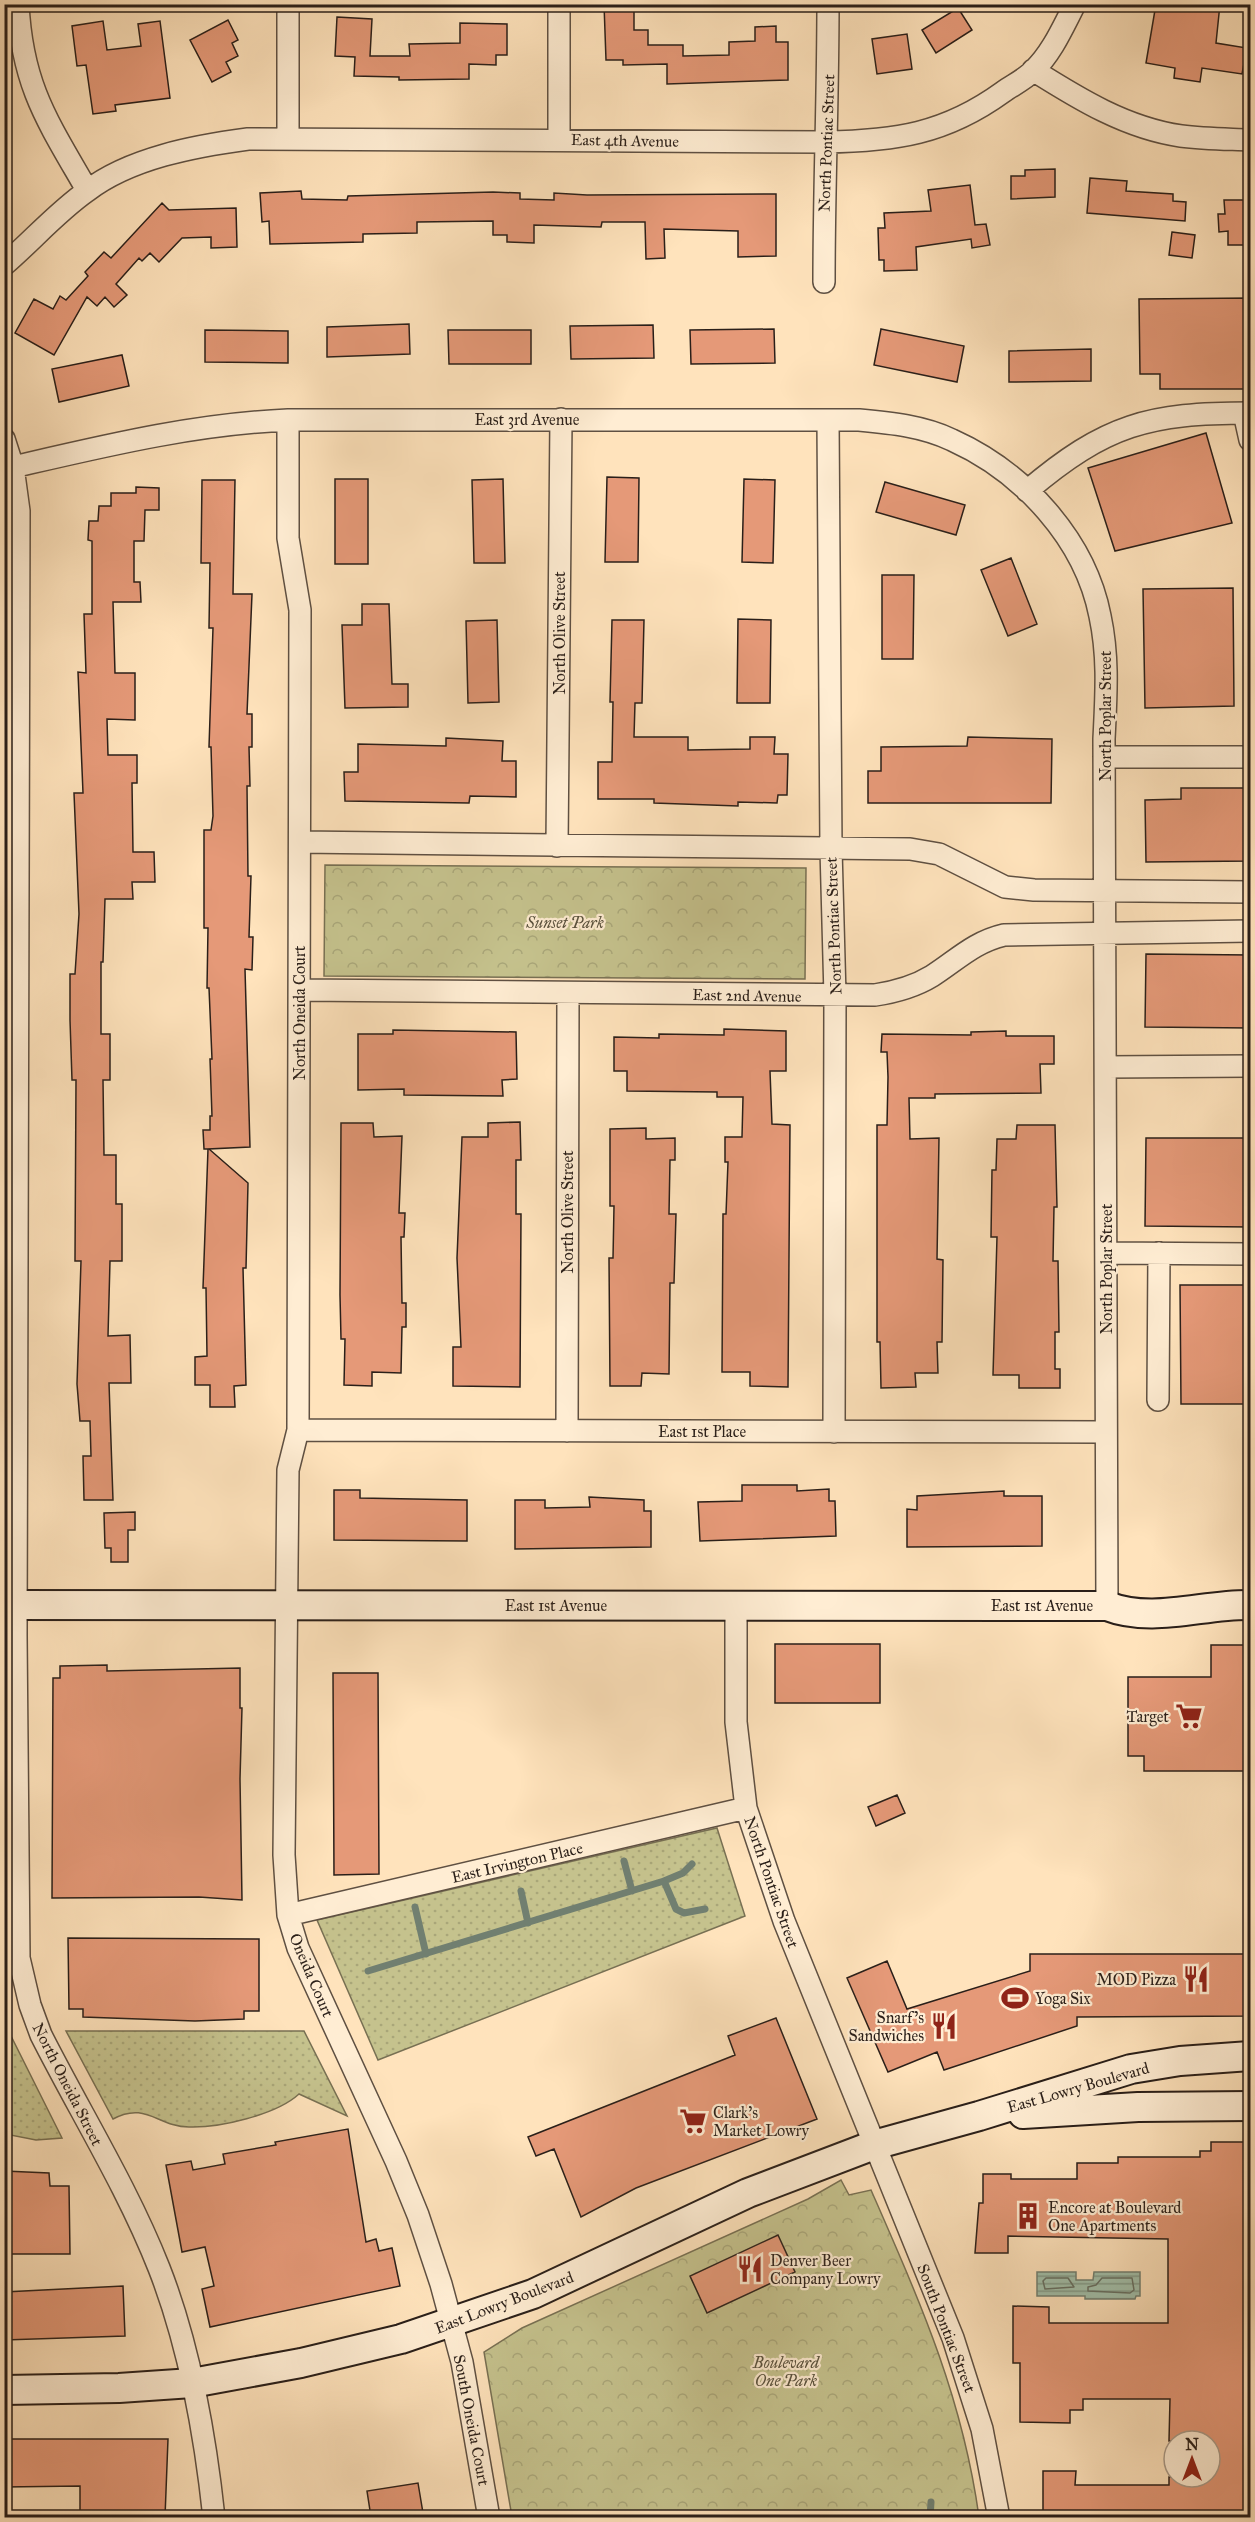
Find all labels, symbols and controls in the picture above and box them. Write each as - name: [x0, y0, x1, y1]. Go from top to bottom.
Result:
- street label: North Pontiac Street: [815, 74, 838, 212]
- street label: East 4th Avenue: [571, 130, 680, 151]
- street label: East 3rd Avenue: [474, 410, 580, 429]
- street label: North Olive Street: [550, 571, 569, 695]
- street label: North Poplar Street: [1096, 650, 1115, 781]
- street label: North Pontiac Street: [822, 856, 845, 995]
- park label: Sunset Park: [525, 913, 604, 932]
- street label: North Oneida Court: [290, 945, 309, 1080]
- street label: East 2nd Avenue: [692, 985, 802, 1006]
- street label: North Olive Street: [558, 1150, 577, 1274]
- street label: North Poplar Street: [1097, 1203, 1116, 1334]
- street label: East 1st Place: [658, 1422, 746, 1441]
- street label: East 1st Avenue: [505, 1596, 608, 1615]
- street label: East 1st Avenue: [991, 1596, 1094, 1615]
- supermarket icon: Target: [1174, 1701, 1204, 1731]
- place label: Target: [1126, 1707, 1169, 1727]
- street label: North Pontiac Street: [740, 1814, 803, 1951]
- street label: East Irvington Place: [450, 1838, 585, 1888]
- street label: Oneida Court: [285, 1930, 338, 2020]
- restaurant icon: MOD Pizza: [1181, 1964, 1211, 1994]
- place label: MOD Pizza: [1097, 1970, 1176, 1989]
- sports icon: Yoga Six: [1000, 1983, 1030, 2013]
- place label: Yoga Six: [1035, 1989, 1091, 2009]
- place label: Snarf's Sandwiches: [849, 2008, 924, 2045]
- restaurant icon: Snarf's Sandwiches: [929, 2011, 959, 2041]
- street label: North Oneida Street: [28, 2020, 107, 2149]
- street label: East Lowry Boulevard: [1005, 2058, 1151, 2117]
- place label: Clark's Market Lowry: [713, 2103, 810, 2140]
- supermarket icon: Clark's Market Lowry: [678, 2106, 708, 2136]
- place label: Encore at Boulevard One Apartments: [1048, 2198, 1181, 2235]
- building icon: Encore at Boulevard One Apartments: [1013, 2201, 1043, 2231]
- place label: Denver Beer Company Lowry: [770, 2251, 881, 2288]
- restaurant icon: Denver Beer Company Lowry: [735, 2254, 765, 2284]
- street label: South Pontiac Street: [913, 2261, 980, 2395]
- street label: East Lowry Boulevard: [432, 2267, 576, 2338]
- street label: South Oneida Court: [449, 2353, 494, 2488]
- park label: Boulevard One Park: [752, 2353, 821, 2390]
- north arrow: [1162, 2429, 1222, 2489]
- text: N: [1185, 2435, 1199, 2454]

